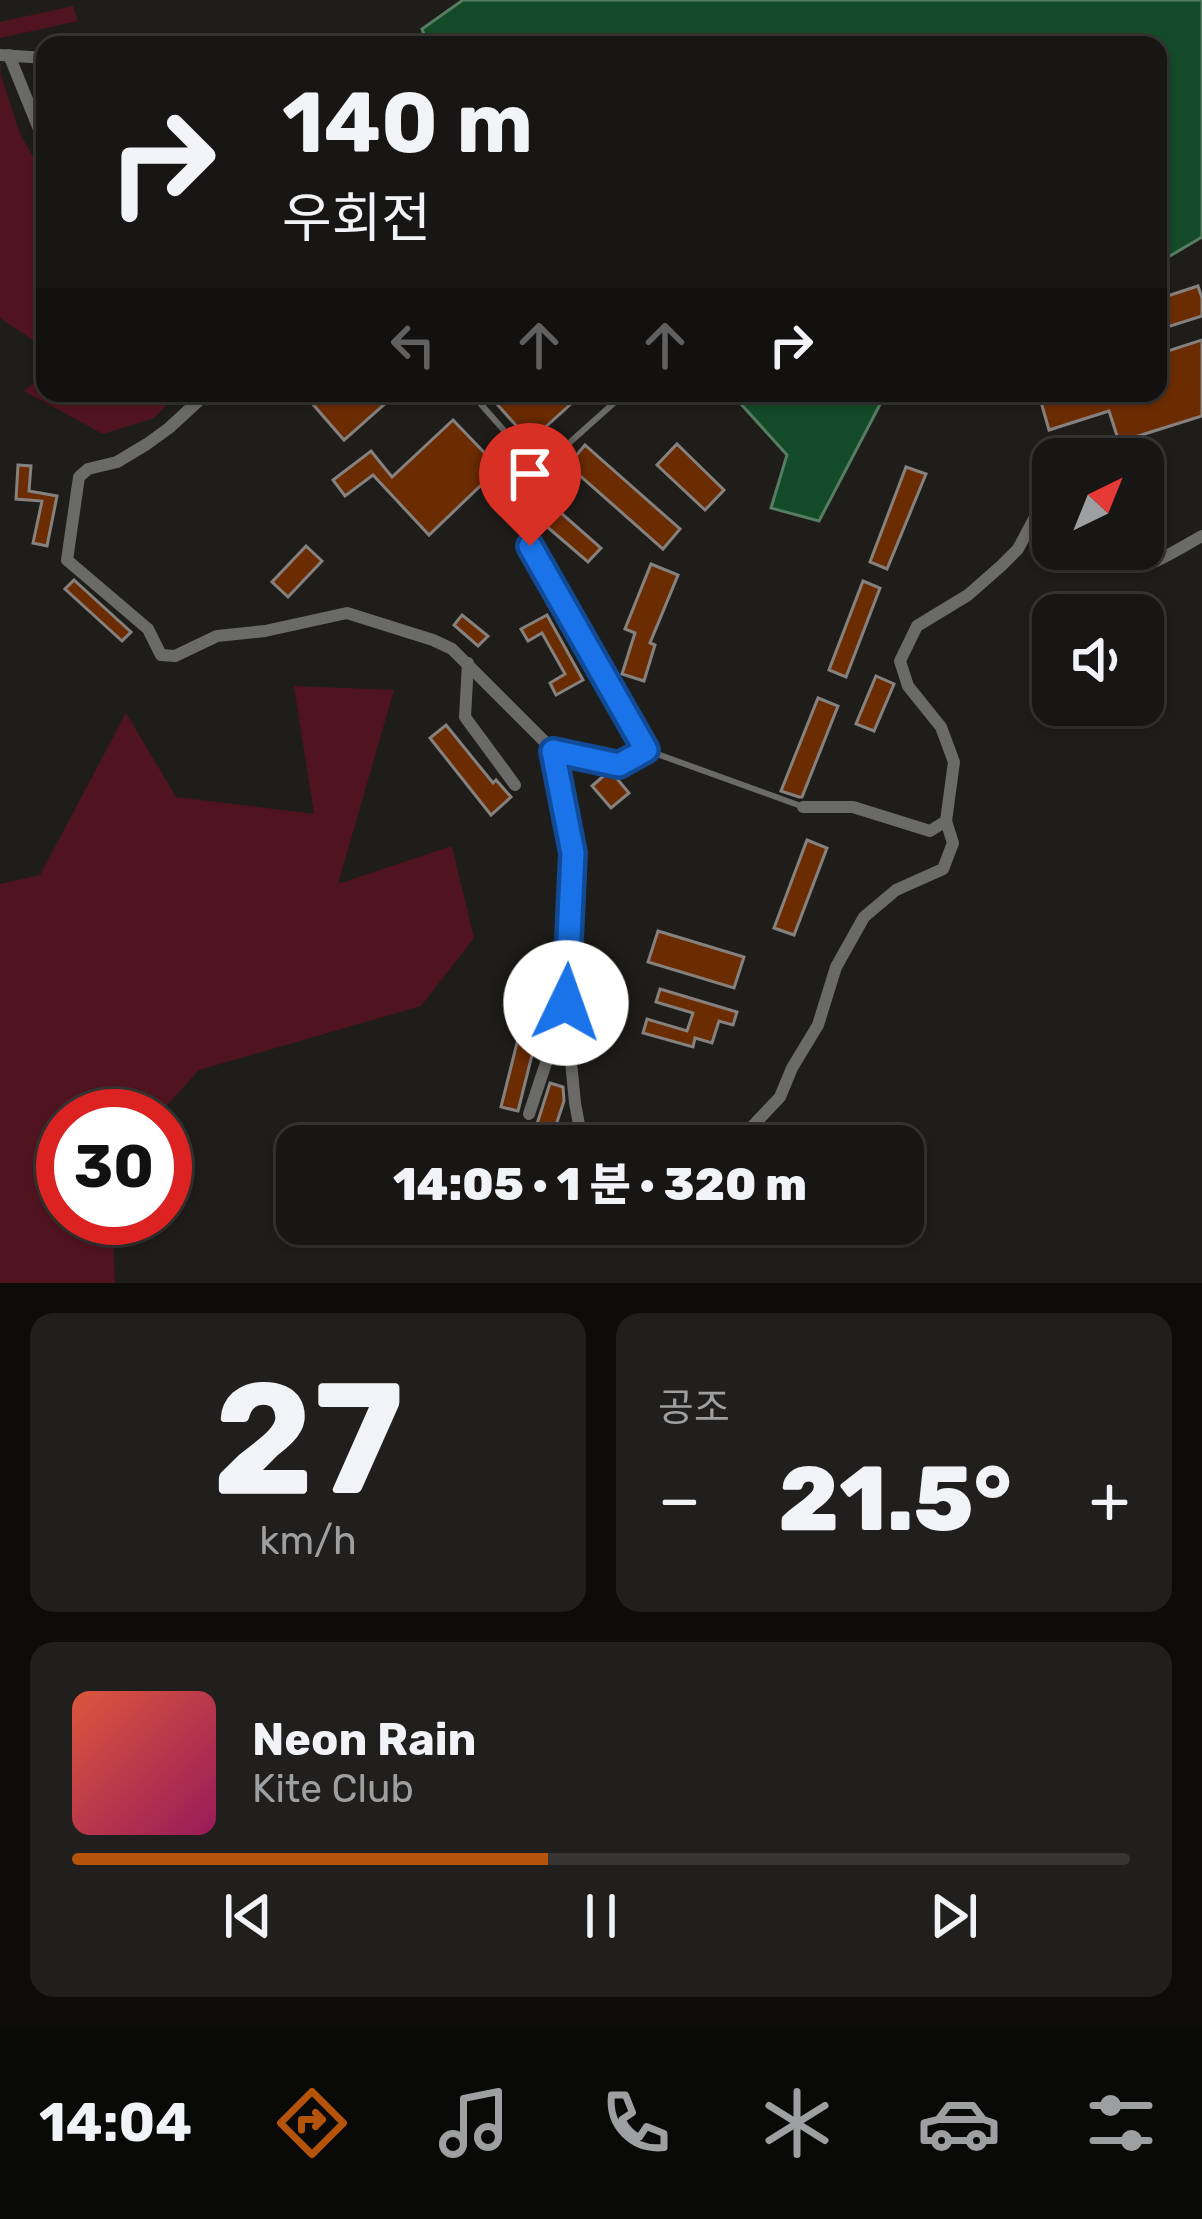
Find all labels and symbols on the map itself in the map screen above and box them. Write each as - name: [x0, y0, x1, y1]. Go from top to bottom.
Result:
- pin: [479, 423, 581, 546]
- north arrow: [1032, 438, 1164, 570]
- position arrow: [503, 940, 629, 1066]
- speed limit sign: 30: [36, 1089, 192, 1245]

